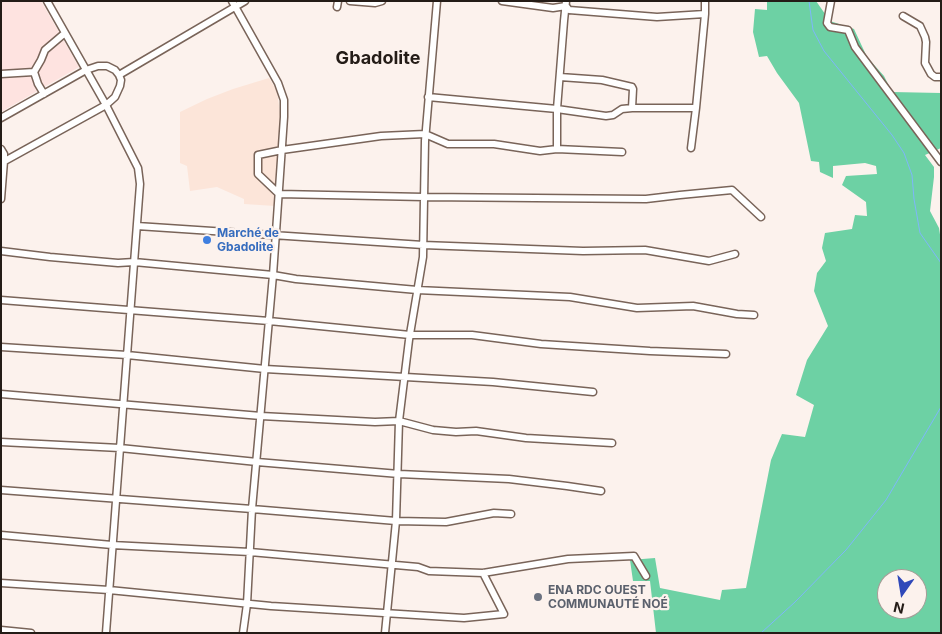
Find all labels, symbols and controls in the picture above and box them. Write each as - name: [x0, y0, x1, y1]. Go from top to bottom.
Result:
- district label: Gbadolite: [336, 48, 420, 70]
- place label: Marché de Gbadolite: [217, 226, 279, 254]
- marker: Marché de Gbadolite: [201, 234, 213, 246]
- north arrow: [877, 569, 927, 619]
- place label: ENA RDC OUEST COMMUNAUTÉ NOÉ: [548, 583, 668, 611]
- marker: ENA RDC OUEST COMMUNAUTÉ NOÉ: [532, 591, 544, 603]
- text: N: [892, 599, 906, 618]

